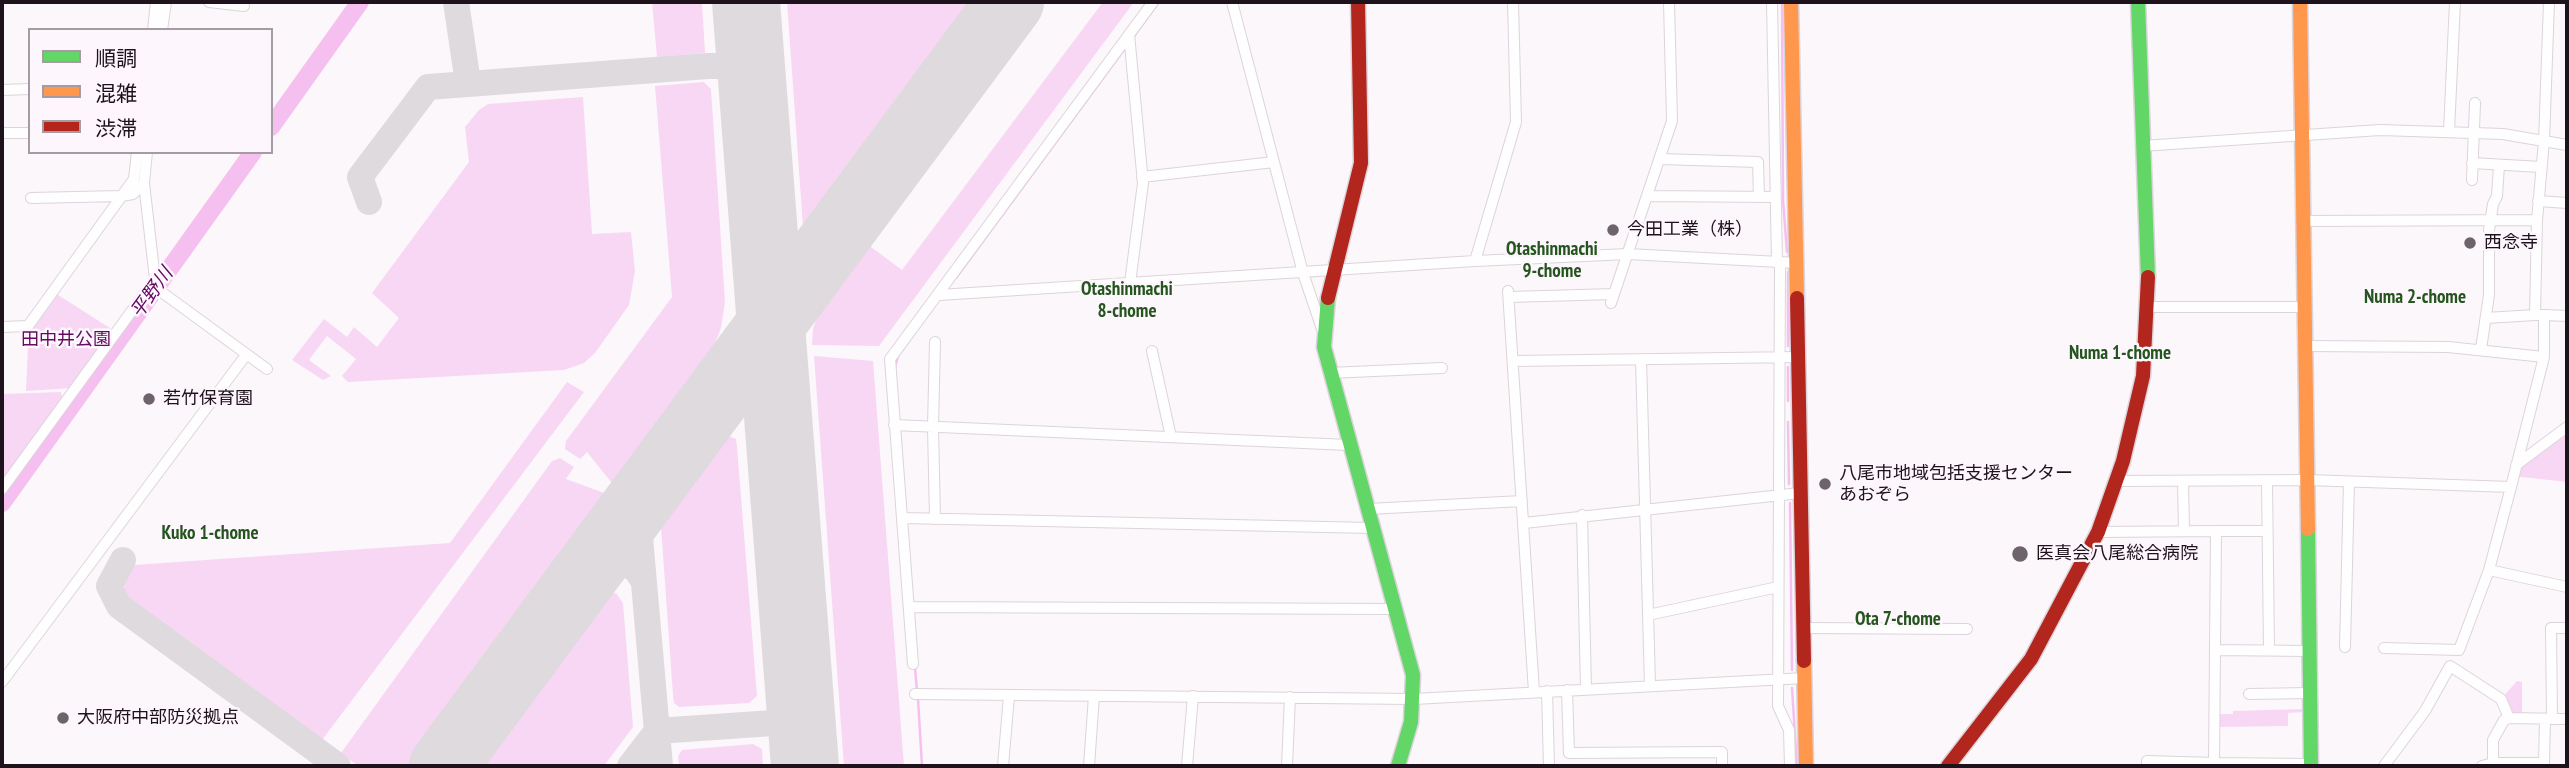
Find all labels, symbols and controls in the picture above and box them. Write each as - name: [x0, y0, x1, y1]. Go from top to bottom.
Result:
- legend: [28, 28, 273, 154]
- text: 順調: [95, 45, 137, 72]
- text: 混雑: [95, 80, 137, 107]
- text: 渋滞: [95, 115, 137, 142]
- place label: 今田工業（株）: [1627, 219, 1753, 241]
- marker: 今田工業（株）: [1605, 222, 1621, 238]
- place label: 西念寺: [2484, 232, 2538, 254]
- marker: 西念寺: [2462, 235, 2478, 251]
- district label: Otashinmachi 9-chome: [1506, 239, 1598, 283]
- water label: 平野川: [126, 263, 178, 323]
- district label: Otashinmachi 8-chome: [1081, 279, 1173, 323]
- district label: Numa 2-chome: [2364, 287, 2466, 309]
- park label: 田中井公園: [21, 329, 111, 351]
- district label: Numa 1-chome: [2069, 343, 2171, 365]
- place label: 若竹保育園: [163, 388, 253, 410]
- marker: 若竹保育園: [141, 391, 157, 407]
- place label: 八尾市地域包括支援センター あおぞら: [1839, 463, 2073, 505]
- marker: 八尾市地域包括支援センター あおぞら: [1817, 476, 1833, 492]
- district label: Kuko 1-chome: [161, 523, 259, 545]
- place label: 医真会八尾総合病院: [2036, 543, 2198, 565]
- marker: 医真会八尾総合病院: [2010, 544, 2030, 564]
- district label: Ota 7-chome: [1855, 609, 1941, 631]
- place label: 大阪府中部防災拠点: [77, 707, 239, 729]
- marker: 大阪府中部防災拠点: [55, 710, 71, 726]

